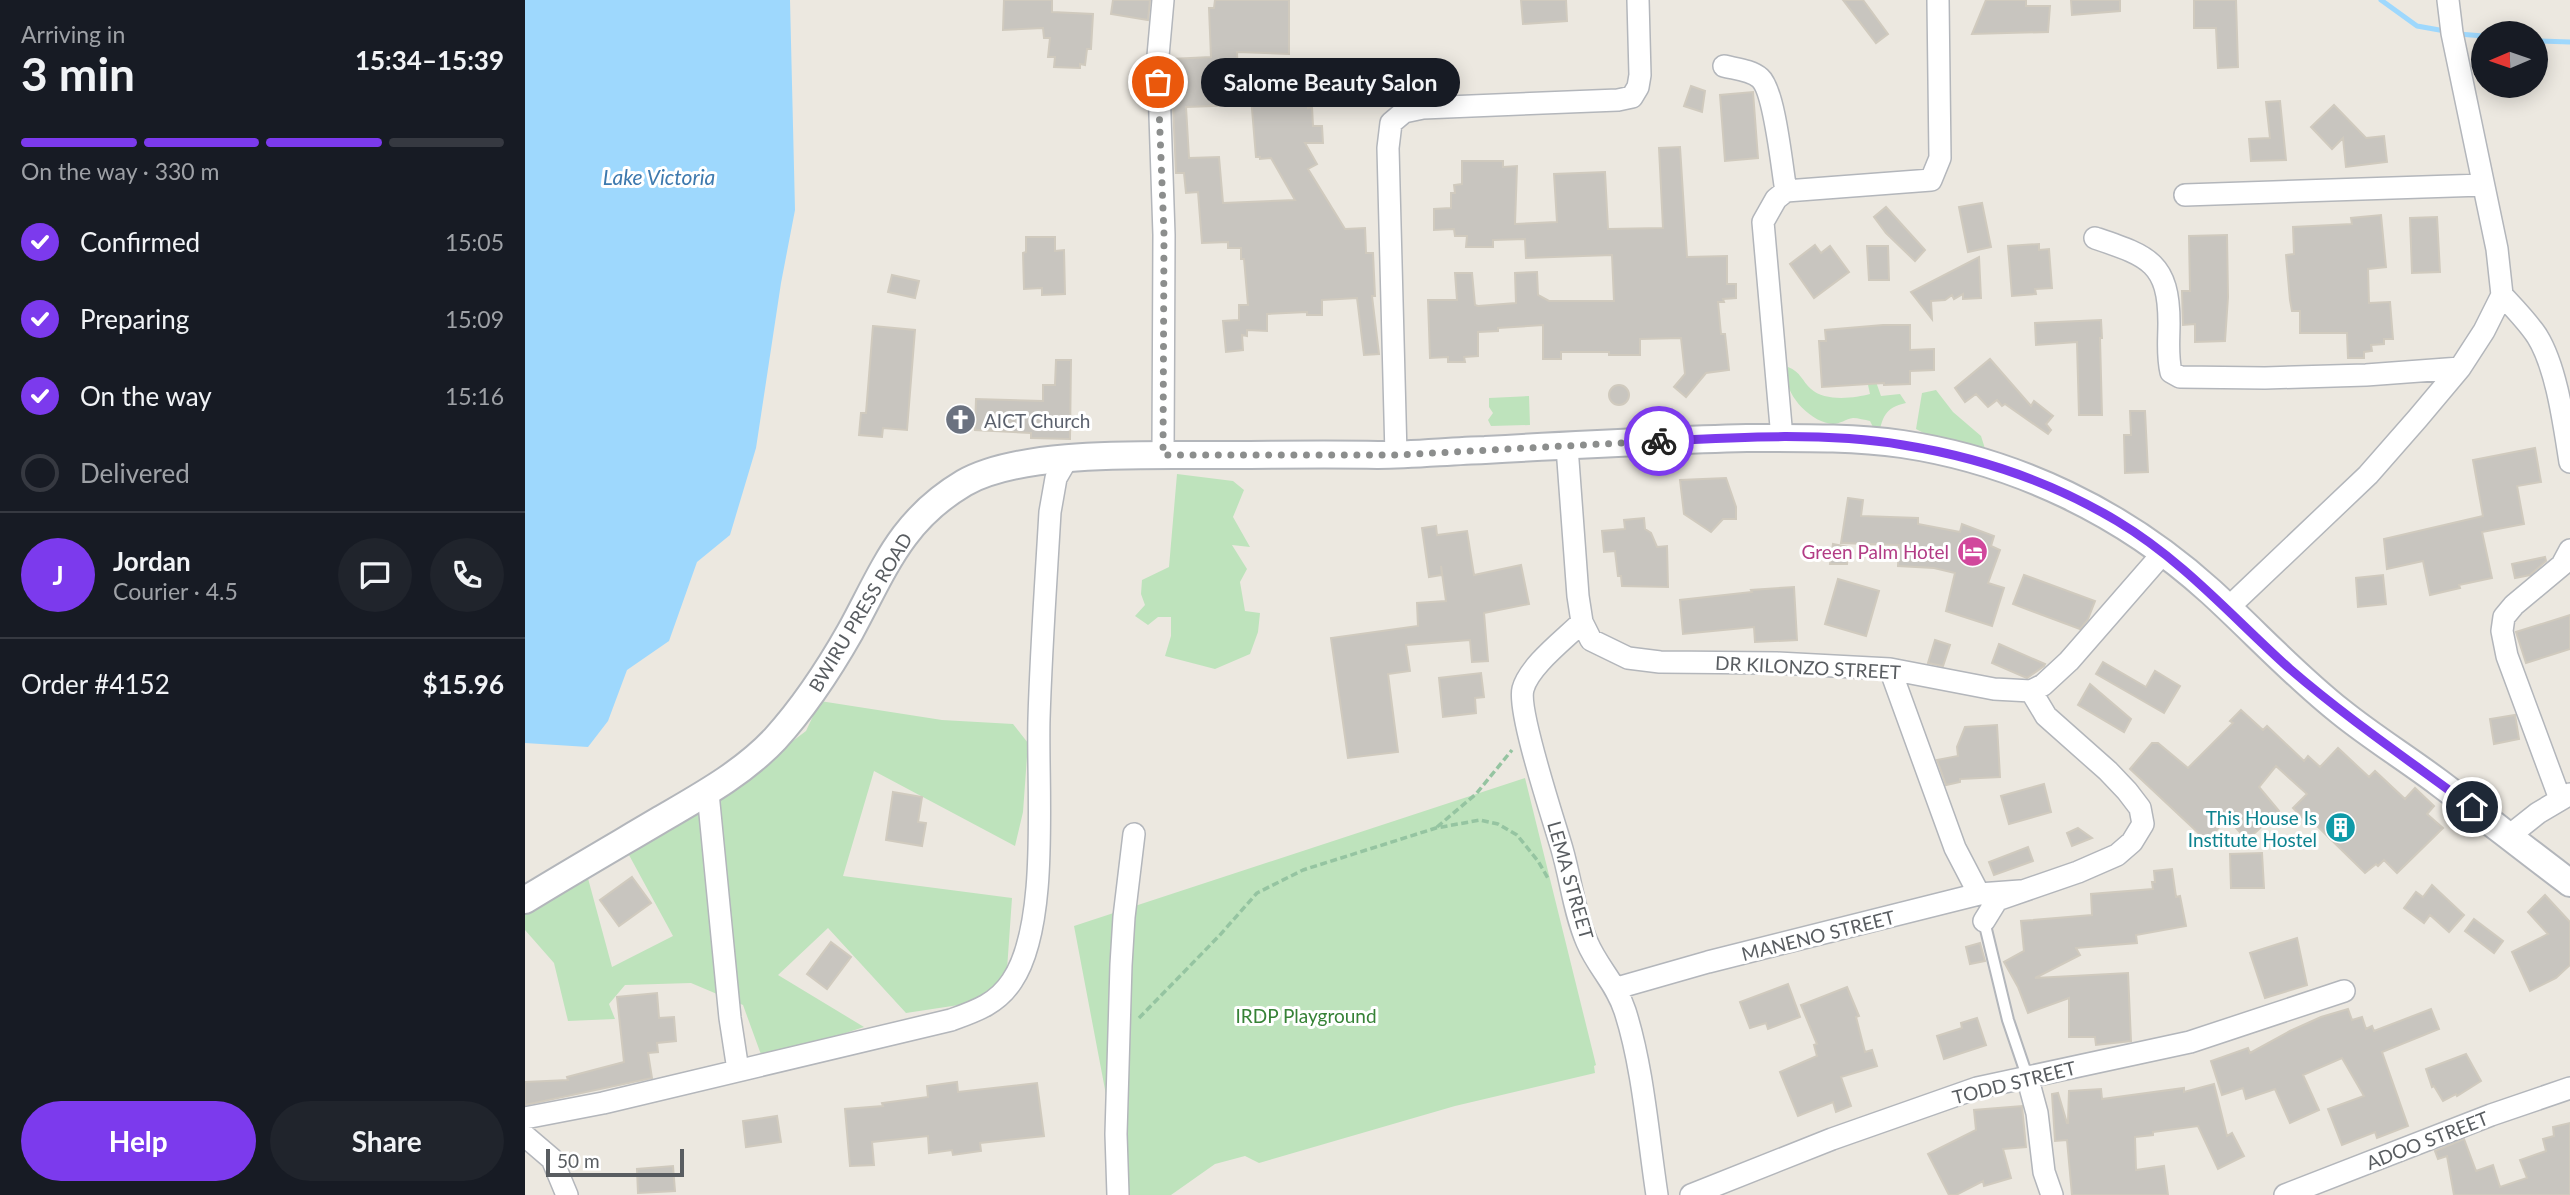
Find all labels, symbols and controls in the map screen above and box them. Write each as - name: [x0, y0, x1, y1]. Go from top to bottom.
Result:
- text: Arriving in: [21, 20, 125, 48]
- north arrow: [2471, 21, 2548, 98]
- map controls: [2471, 21, 2548, 98]
- text: 15:34–15:39: [355, 44, 504, 76]
- text: 3 min: [21, 46, 135, 101]
- pin: [1128, 52, 1188, 112]
- callout: Salome Beauty Salon: [1200, 57, 1459, 106]
- icon: bag: [1139, 63, 1177, 101]
- text: Salome Beauty Salon: [1224, 68, 1437, 96]
- text: On the way · 330 m: [21, 157, 220, 185]
- water label: Lake Victoria: [603, 164, 715, 189]
- icon: check: [21, 223, 59, 261]
- text: Confirmed: [80, 226, 200, 258]
- text: 15:05: [445, 228, 504, 256]
- icon: check: [21, 300, 59, 338]
- text: Preparing: [80, 303, 189, 335]
- text: 15:09: [445, 305, 504, 333]
- icon: check: [21, 377, 59, 415]
- text: On the way: [80, 380, 212, 412]
- text: 15:16: [445, 382, 504, 410]
- church icon: AICT Church: [944, 403, 978, 437]
- courier: [1624, 406, 1694, 476]
- place label: AICT Church: [984, 409, 1090, 432]
- icon: bike: [1640, 422, 1678, 460]
- text: Delivered: [80, 457, 190, 489]
- street label: BWIRU PRESS ROAD: [803, 528, 917, 696]
- hotel icon: Green Palm Hotel: [1955, 534, 1989, 568]
- button: chat: [338, 538, 412, 612]
- button: phone: [430, 538, 504, 612]
- place label: Green Palm Hotel: [1802, 540, 1949, 563]
- text: Jordan: [113, 545, 191, 577]
- text: J: [52, 559, 64, 591]
- text: Courier · 4.5: [113, 577, 238, 605]
- street label: DR KILONZO STREET: [1715, 651, 1901, 683]
- text: Order #4152: [21, 668, 170, 700]
- text: $15.96: [422, 668, 504, 700]
- pin: [2442, 777, 2502, 837]
- icon: home: [2453, 788, 2491, 826]
- place label: This House Is Institute Hostel: [2188, 806, 2317, 851]
- building icon: This House Is Institute Hostel: [2323, 811, 2357, 845]
- street label: LEMA STREET: [1543, 818, 1599, 942]
- street label: MANENO STREET: [1739, 905, 1897, 965]
- park label: IRDP Playground: [1235, 1004, 1377, 1027]
- street label: TODD STREET: [1950, 1056, 2078, 1108]
- button: Help: [21, 1101, 256, 1181]
- button: Share: [270, 1101, 504, 1181]
- street label: ADOO STREET: [2363, 1106, 2491, 1174]
- scale bar: [546, 1146, 684, 1178]
- text: 50 m: [557, 1149, 600, 1172]

